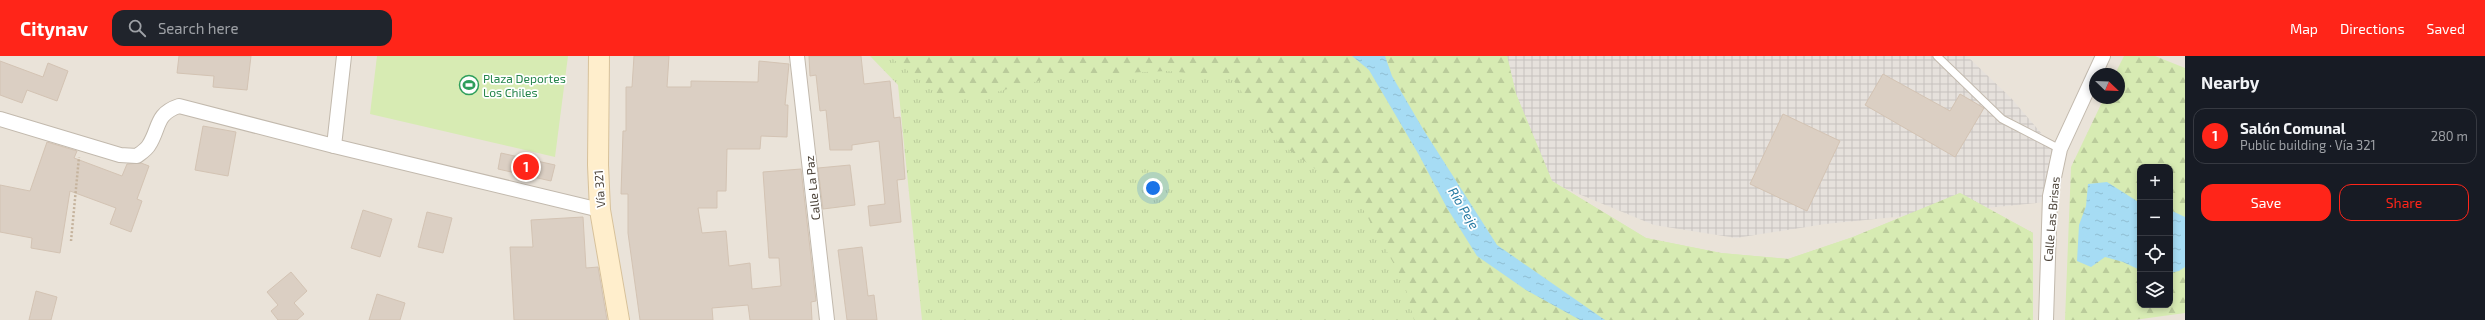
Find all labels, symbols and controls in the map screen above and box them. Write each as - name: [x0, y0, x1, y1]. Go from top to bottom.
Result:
- search box: [112, 10, 392, 46]
- text: Citynav: [20, 17, 88, 40]
- icon: search: [126, 17, 148, 39]
- text: Search here: [158, 19, 238, 37]
- text: Map: [2290, 20, 2318, 37]
- text: Directions: [2340, 20, 2405, 37]
- text: Saved: [2427, 20, 2465, 37]
- north arrow: [2089, 68, 2125, 104]
- place label: Plaza Deportes Los Chiles: [483, 71, 566, 99]
- text: Nearby: [2201, 72, 2259, 92]
- sports icon: Plaza Deportes Los Chiles: [458, 74, 480, 96]
- text: Salón Comunal: [2240, 119, 2346, 137]
- text: 1: [2212, 128, 2218, 144]
- text: 280 m: [2431, 128, 2468, 144]
- text: Public building · Vía 321: [2240, 137, 2376, 153]
- pin: 1: [513, 152, 539, 182]
- street label: Calle La Paz: [802, 155, 822, 221]
- map controls: [2137, 164, 2173, 308]
- button: +: [2137, 164, 2173, 200]
- street label: Vía 321: [591, 170, 607, 208]
- street label: Calle Las Brisas: [2040, 176, 2062, 262]
- your location: [1143, 178, 1163, 198]
- water label: Río Peje: [1445, 184, 1483, 232]
- button: Save: [2201, 184, 2331, 221]
- button: Share: [2339, 184, 2469, 221]
- button: −: [2137, 200, 2173, 236]
- button: locate: [2137, 236, 2173, 272]
- button: layers: [2137, 272, 2173, 308]

